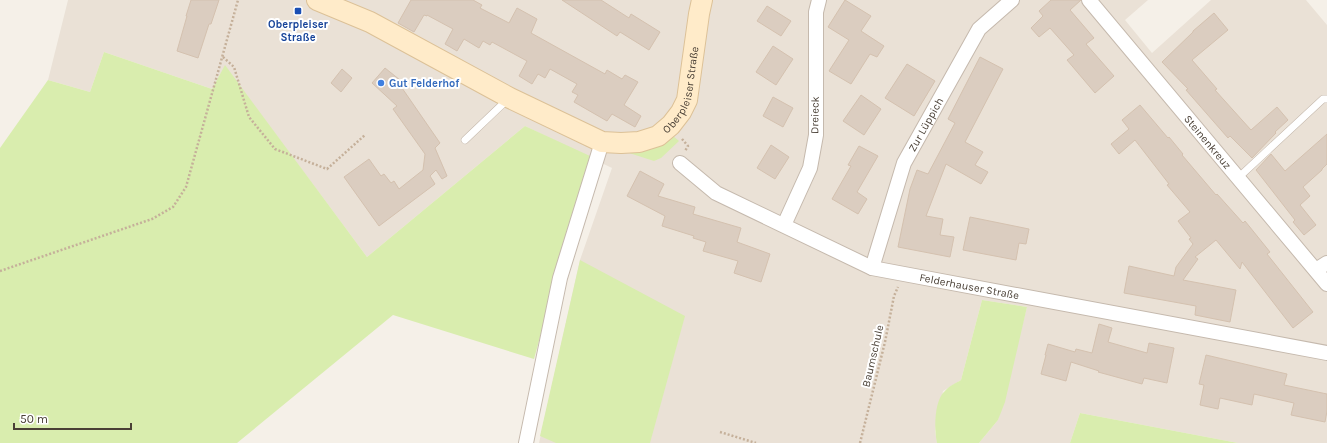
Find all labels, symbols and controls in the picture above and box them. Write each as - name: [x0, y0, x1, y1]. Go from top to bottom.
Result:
- marker: Oberpleiser Straße: [293, 6, 303, 16]
- place label: Oberpleiser Straße: [268, 18, 329, 44]
- street label: Oberpleiser Straße: [660, 45, 701, 136]
- place label: Gut Felderhof: [389, 77, 460, 90]
- marker: Gut Felderhof: [376, 78, 386, 88]
- street label: Zur Lüppich: [905, 95, 946, 154]
- street label: Dreieck: [808, 96, 822, 134]
- street label: Steinenkreuz: [1182, 112, 1234, 171]
- street label: Felderhauser Straße: [918, 271, 1021, 302]
- street label: Baumschule: [860, 323, 887, 388]
- scale bar: [14, 405, 131, 431]
- text: 50 m: [20, 412, 48, 426]

